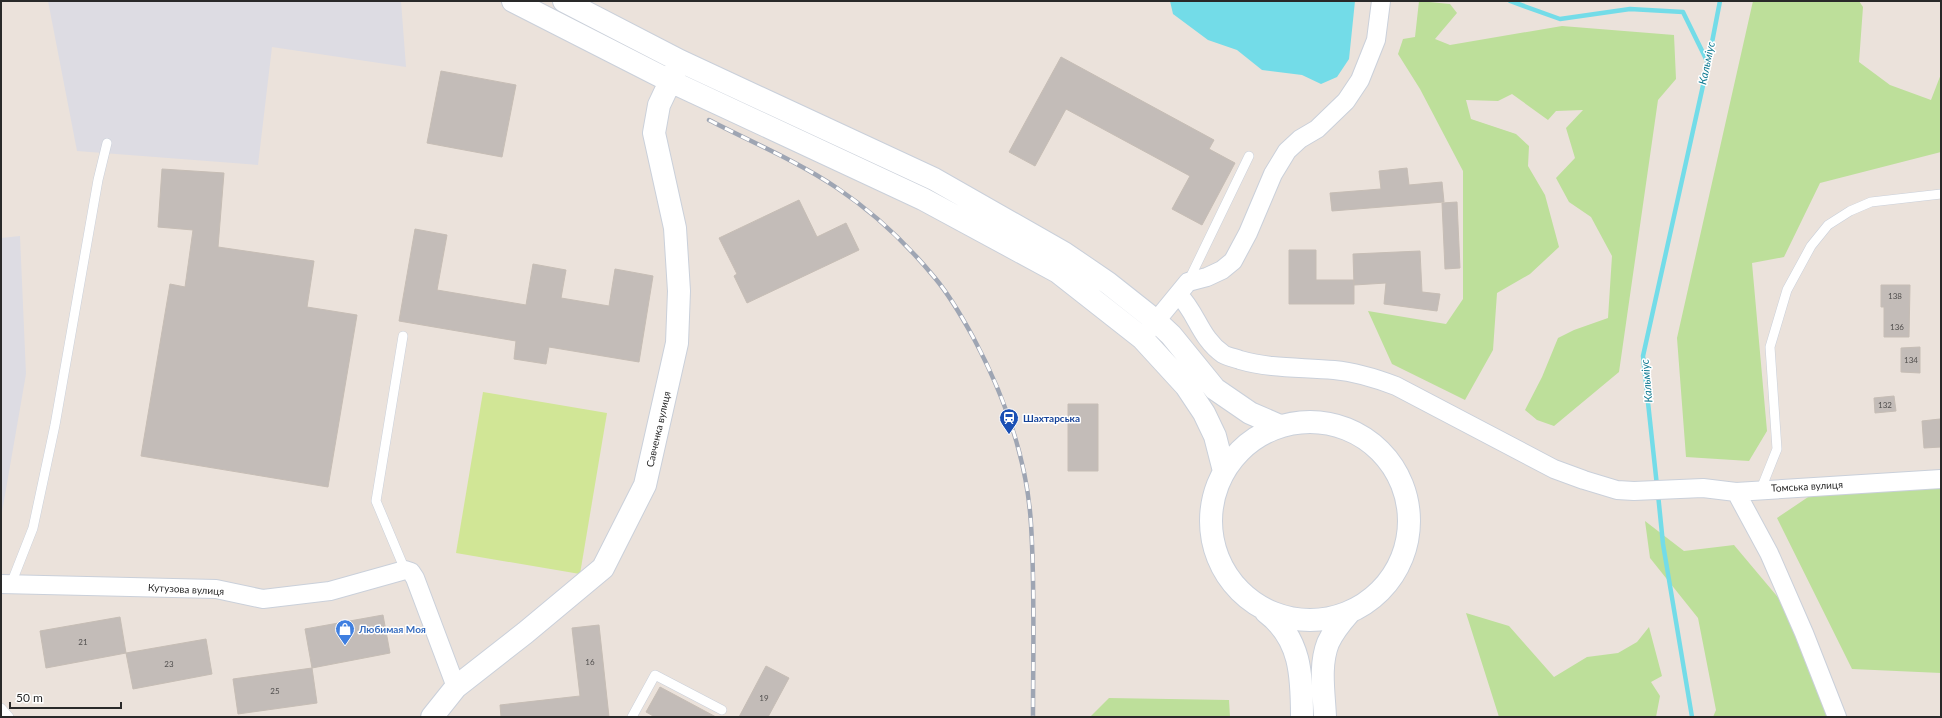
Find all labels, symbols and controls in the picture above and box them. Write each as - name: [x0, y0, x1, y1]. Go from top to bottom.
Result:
- water label: Кальміус: [1695, 40, 1717, 86]
- house number: 138: [1888, 291, 1902, 301]
- house number: 136: [1890, 322, 1904, 332]
- house number: 134: [1904, 355, 1918, 365]
- water label: Кальміус: [1638, 359, 1654, 403]
- street label: Савченка вулиця: [643, 390, 673, 468]
- house number: 132: [1878, 400, 1892, 410]
- station icon: Шахтарська: [998, 407, 1020, 435]
- place label: Шахтарська: [1023, 412, 1080, 424]
- street label: Томська вулиця: [1771, 478, 1843, 494]
- street label: Кутузова вулиця: [148, 581, 224, 597]
- shop icon: Любимая Моя: [334, 618, 356, 646]
- place label: Любимая Моя: [358, 623, 426, 635]
- house number: 21: [78, 637, 88, 647]
- house number: 16: [585, 657, 595, 667]
- house number: 23: [164, 659, 174, 669]
- scale bar: [10, 684, 121, 710]
- house number: 25: [270, 686, 280, 696]
- text: 50 m: [16, 690, 43, 705]
- house number: 19: [759, 693, 769, 703]

